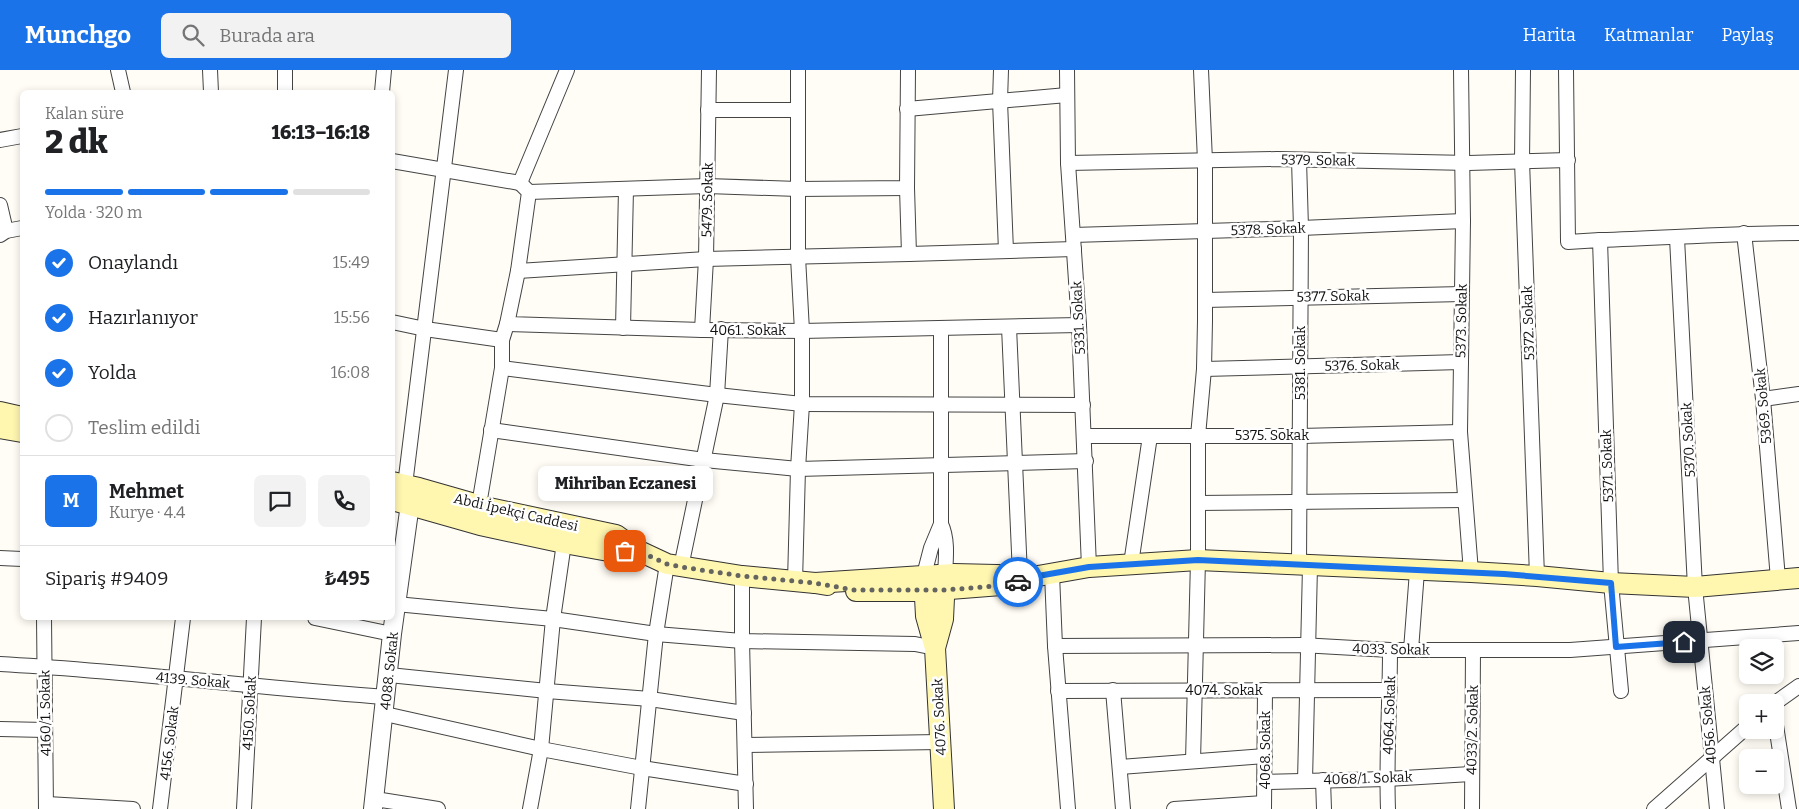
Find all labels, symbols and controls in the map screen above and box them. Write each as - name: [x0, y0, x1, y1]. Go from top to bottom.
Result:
- search box: [161, 13, 511, 58]
- text: Munchgo: [25, 21, 131, 49]
- icon: search: [179, 21, 207, 49]
- text: Burada ara: [219, 24, 315, 47]
- text: Harita: [1523, 24, 1576, 46]
- text: Katmanlar: [1604, 24, 1693, 46]
- text: Paylaş: [1721, 24, 1774, 46]
- text: Kalan süre: [45, 104, 124, 123]
- text: 16:13–16:18: [272, 121, 370, 144]
- text: 2 dk: [45, 123, 108, 161]
- street label: 5379. Sokak: [1281, 151, 1355, 170]
- street label: 5479. Sokak: [698, 162, 717, 238]
- text: Yolda · 320 m: [45, 203, 142, 222]
- street label: 5378. Sokak: [1230, 220, 1306, 239]
- icon: check: [45, 249, 73, 277]
- text: Onaylandı: [88, 251, 178, 274]
- text: 15:49: [333, 253, 370, 272]
- street label: 5331. Sokak: [1068, 281, 1089, 355]
- street label: 5373. Sokak: [1452, 284, 1471, 358]
- street label: 5372. Sokak: [1519, 285, 1538, 361]
- street label: 5377. Sokak: [1296, 287, 1370, 306]
- icon: check: [45, 304, 73, 332]
- text: Hazırlanıyor: [88, 306, 198, 329]
- text: 15:56: [334, 308, 370, 327]
- street label: 4061. Sokak: [710, 322, 786, 339]
- street label: 5381. Sokak: [1292, 326, 1309, 400]
- street label: 5376. Sokak: [1324, 356, 1400, 375]
- icon: check: [45, 359, 73, 387]
- text: Yolda: [88, 361, 137, 384]
- text: 16:08: [331, 363, 370, 382]
- street label: 5369. Sokak: [1752, 367, 1775, 445]
- street label: 5370. Sokak: [1678, 402, 1699, 478]
- text: Teslim edildi: [88, 416, 200, 439]
- street label: 5375. Sokak: [1235, 427, 1309, 444]
- street label: 5371. Sokak: [1598, 429, 1617, 503]
- callout: Mihriban Eczanesi: [538, 466, 712, 501]
- text: Mihriban Eczanesi: [555, 474, 696, 493]
- button: chat: [254, 475, 306, 527]
- button: phone: [318, 475, 370, 527]
- text: Mehmet: [109, 480, 184, 503]
- text: M: [63, 489, 79, 512]
- street label: Abdi İpekçi Caddesi: [452, 490, 580, 535]
- text: Kurye · 4.4: [109, 503, 185, 522]
- pin: [604, 530, 646, 572]
- icon: bag: [611, 537, 639, 565]
- courier: [993, 557, 1043, 607]
- text: Sipariş #9409: [45, 567, 168, 590]
- text: ₺495: [324, 567, 370, 590]
- icon: car: [1004, 568, 1032, 596]
- pin: [1663, 621, 1705, 663]
- icon: home: [1670, 628, 1698, 656]
- street label: 4088. Sokak: [377, 631, 402, 711]
- map controls: [1739, 639, 1784, 794]
- button: layers: [1739, 639, 1784, 684]
- street label: 4033. Sokak: [1352, 640, 1430, 659]
- street label: 4139. Sokak: [155, 669, 231, 692]
- street label: 4160/1. Sokak: [36, 670, 55, 756]
- street label: 4150. Sokak: [239, 675, 260, 751]
- street label: 4064. Sokak: [1380, 675, 1399, 755]
- street label: 4076. Sokak: [929, 678, 950, 756]
- street label: 4074. Sokak: [1185, 682, 1263, 699]
- street label: 4033/2. Sokak: [1463, 685, 1482, 775]
- street label: 4056. Sokak: [1697, 685, 1720, 765]
- button: +: [1739, 694, 1784, 739]
- street label: 4156. Sokak: [157, 705, 182, 781]
- street label: 4068. Sokak: [1257, 711, 1274, 789]
- button: −: [1739, 749, 1784, 794]
- street label: 4068/1. Sokak: [1323, 768, 1413, 789]

